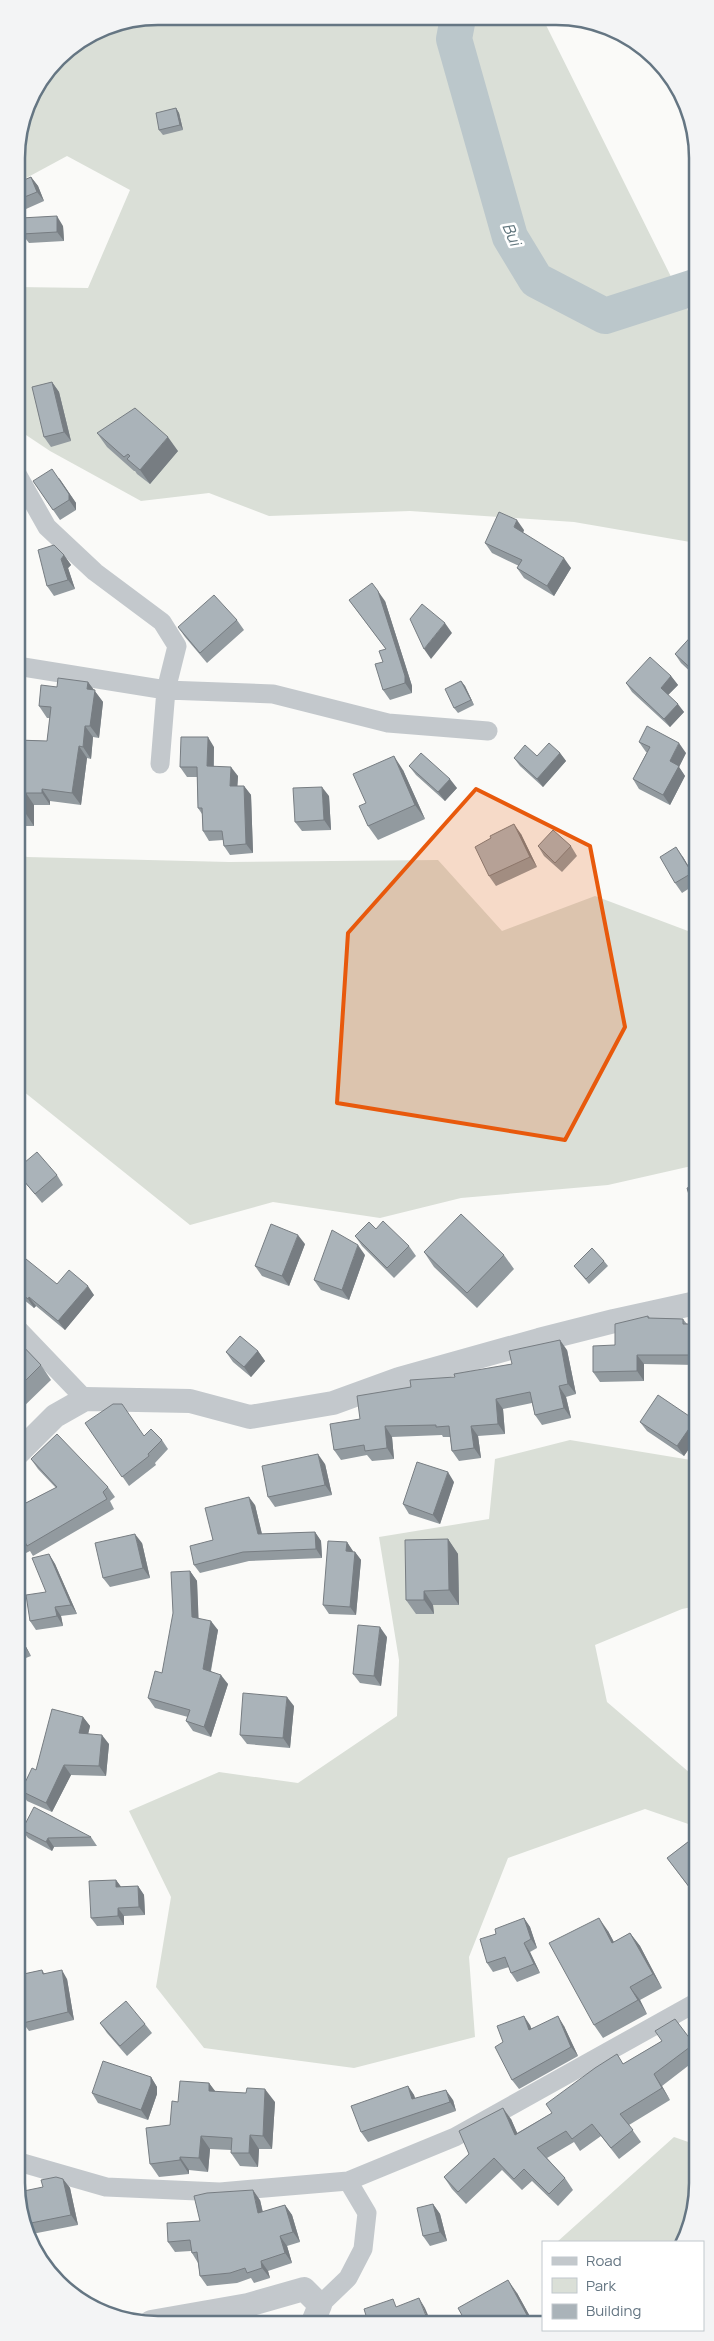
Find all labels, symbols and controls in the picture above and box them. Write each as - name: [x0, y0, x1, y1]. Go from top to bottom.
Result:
- water label: Bui: [497, 219, 528, 251]
- legend: [542, 2241, 704, 2331]
- text: Road: [586, 2250, 622, 2271]
- text: Park: [586, 2275, 616, 2296]
- text: Building: [586, 2300, 641, 2321]

